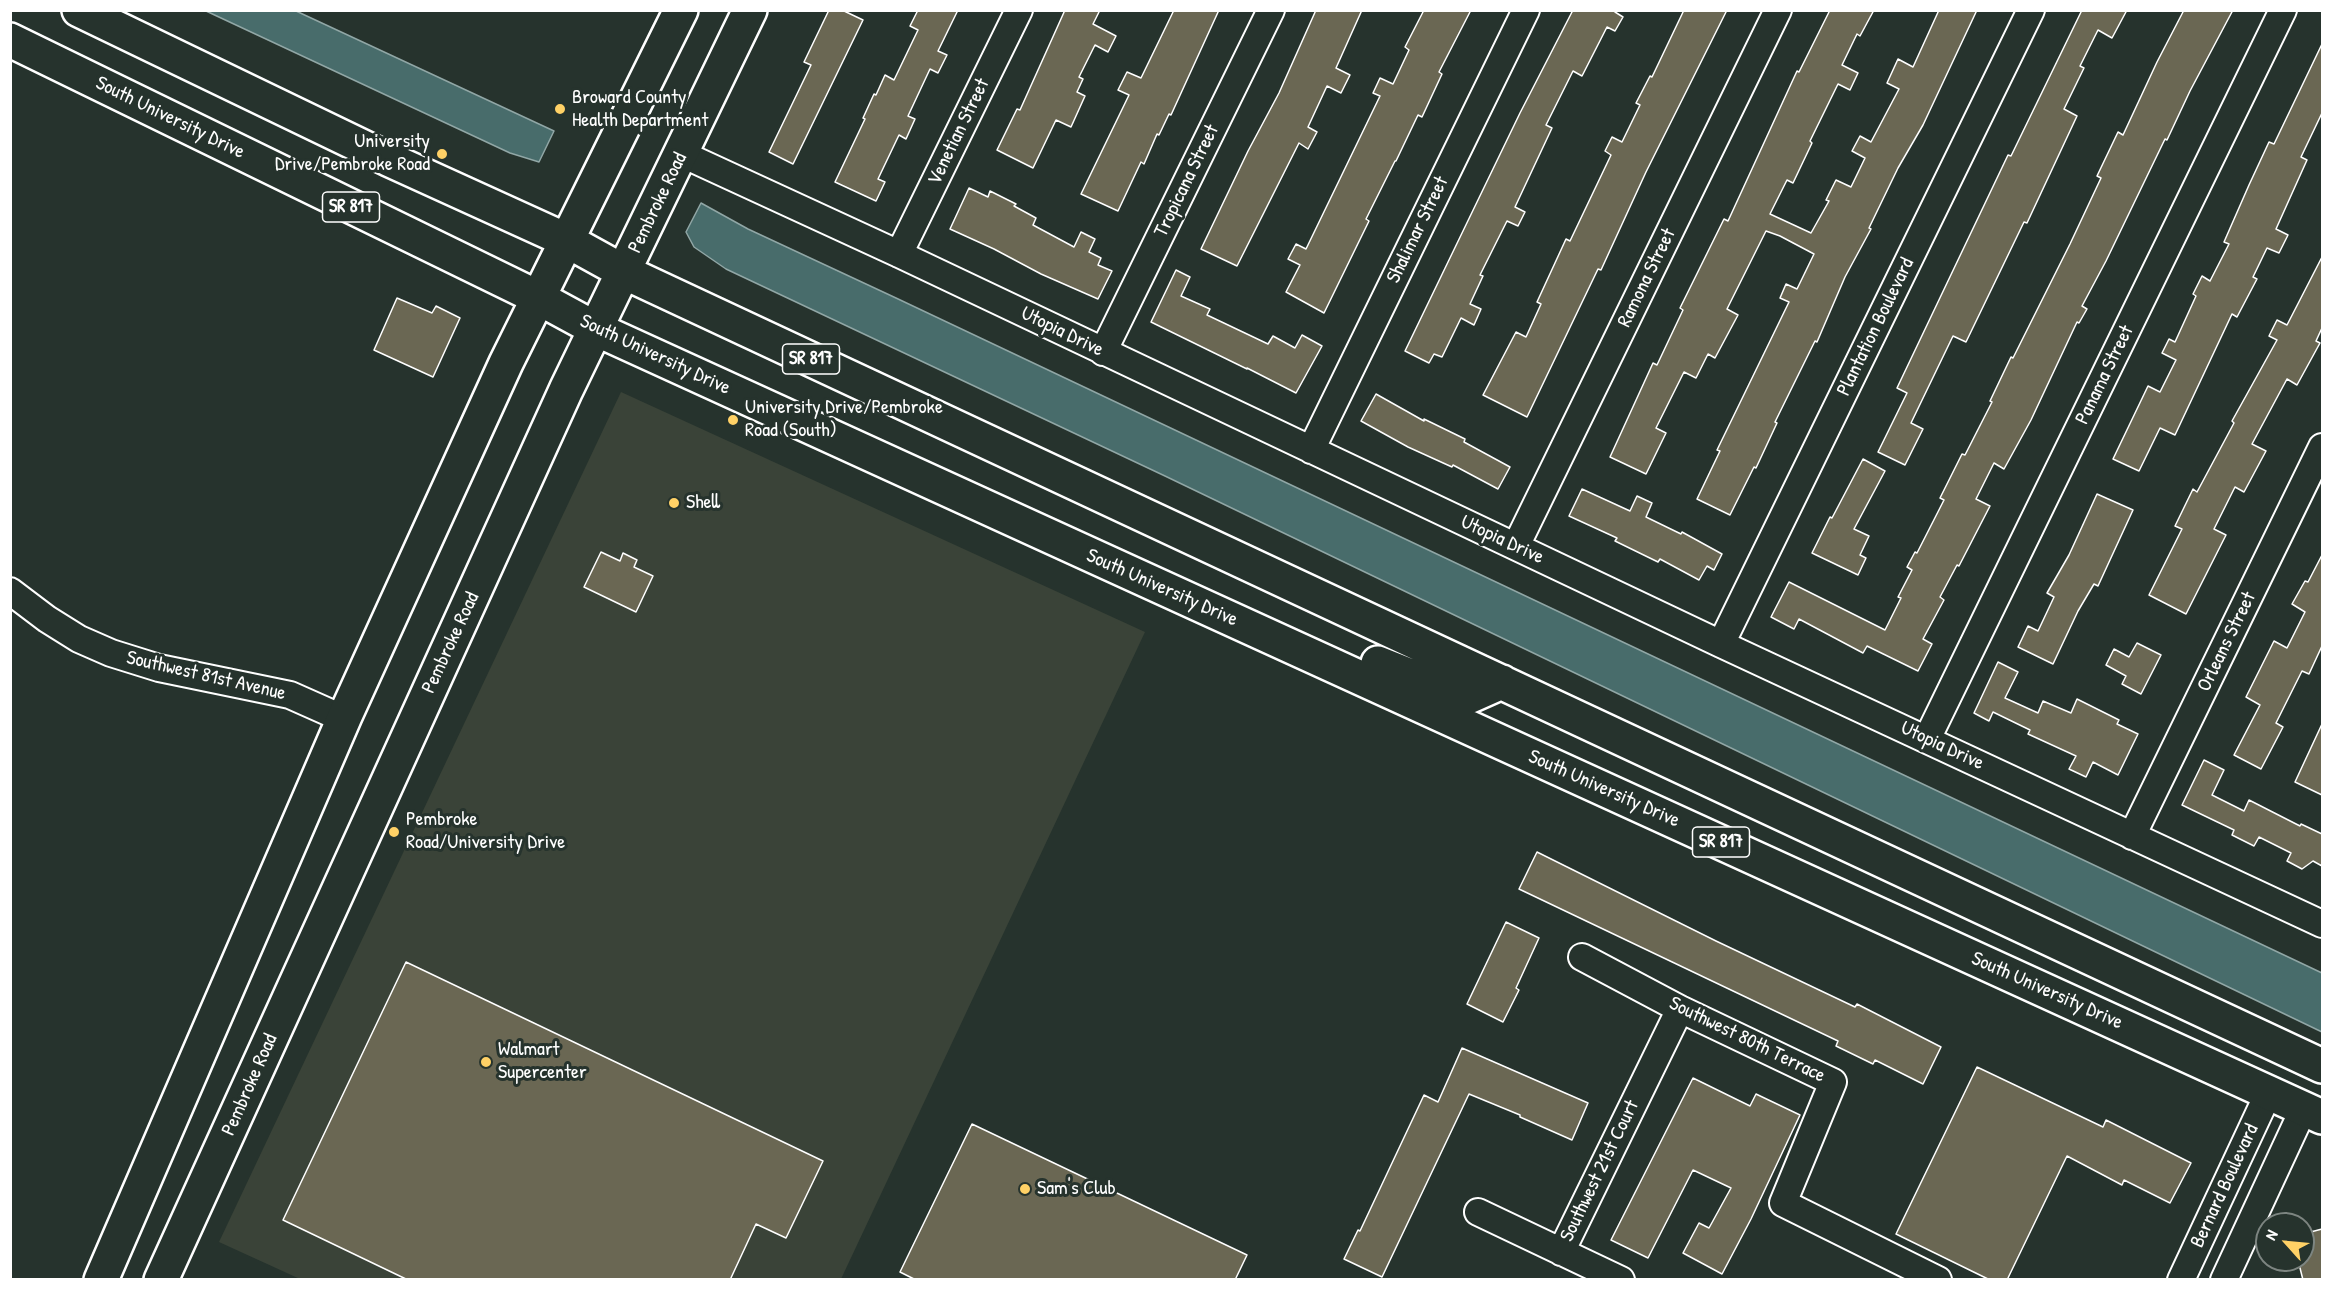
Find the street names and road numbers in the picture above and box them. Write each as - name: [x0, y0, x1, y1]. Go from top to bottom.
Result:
- street label: South University Drive: [91, 71, 249, 165]
- street label: Venetian Street: [923, 75, 995, 189]
- street label: Tropicana Street: [1150, 121, 1224, 241]
- street label: Pembroke Road: [623, 149, 693, 257]
- street label: Shalimar Street: [1382, 173, 1454, 287]
- road number: SR 817: [322, 192, 380, 222]
- street label: Ramona Street: [1613, 225, 1681, 331]
- street label: Plantation Boulevard: [1832, 254, 1920, 400]
- street label: Utopia Drive: [1017, 302, 1107, 362]
- street label: South University Drive: [576, 310, 734, 400]
- street label: Panama Street: [2071, 322, 2139, 428]
- road number: SR 817: [782, 344, 840, 374]
- street label: Utopia Drive: [1457, 510, 1547, 570]
- street label: South University Drive: [1083, 544, 1241, 632]
- street label: Orleans Street: [2193, 588, 2261, 696]
- street label: Pembroke Road: [417, 589, 485, 697]
- street label: Southwest 81st Avenue: [124, 646, 288, 706]
- street label: Utopia Drive: [1897, 716, 1987, 776]
- street label: South University Drive: [1525, 745, 1683, 833]
- road number: SR 817: [1692, 827, 1750, 857]
- street label: South University Drive: [1968, 947, 2126, 1035]
- street label: Southwest 80th Terrace: [1665, 992, 1829, 1088]
- street label: Pembroke Road: [217, 1030, 283, 1140]
- street label: Southwest 21st Court: [1555, 1096, 1645, 1246]
- street label: Bernard Boulevard: [2186, 1120, 2264, 1252]

